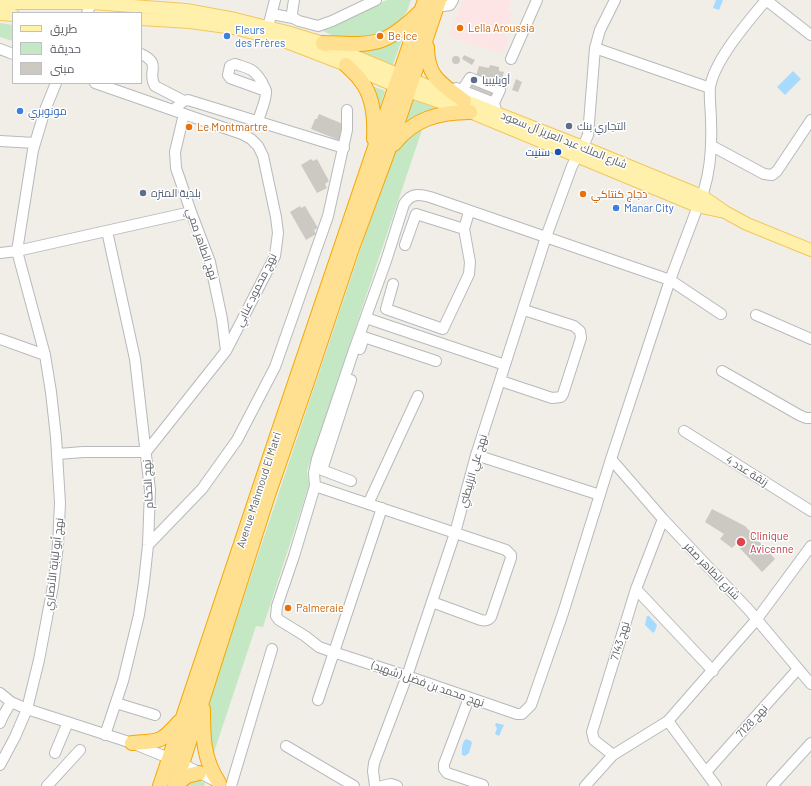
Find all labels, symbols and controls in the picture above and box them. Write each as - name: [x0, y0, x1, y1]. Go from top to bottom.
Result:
- legend: [12, 12, 142, 84]
- text: طريق: [50, 21, 77, 35]
- place label: Lella Aroussia: [468, 21, 534, 35]
- place label: Fleurs des Frères: [235, 23, 285, 49]
- marker: Lella Aroussia: [455, 23, 465, 33]
- place label: Be ice: [388, 29, 417, 43]
- marker: Fleurs des Frères: [222, 31, 232, 41]
- marker: Be ice: [375, 31, 385, 41]
- text: حديقة: [50, 41, 81, 55]
- text: مبنى: [50, 61, 75, 75]
- place label: أويليبيا: [482, 73, 510, 87]
- marker: أويليبيا: [469, 75, 479, 85]
- place label: مونوبري: [28, 104, 67, 118]
- marker: مونوبري: [15, 106, 25, 116]
- street label: شارع الملك عبد العزيز آل سعود: [499, 109, 629, 171]
- place label: التجاري بنك: [577, 119, 626, 133]
- place label: Le Montmartre: [197, 120, 268, 134]
- marker: التجاري بنك: [564, 121, 574, 131]
- marker: Le Montmartre: [184, 122, 194, 132]
- place label: سنيت: [525, 145, 550, 159]
- marker: سنيت: [553, 147, 563, 157]
- place label: بلدية المنزه: [151, 186, 201, 200]
- place label: دجاج كنتاكي: [591, 187, 647, 201]
- marker: بلدية المنزه: [138, 188, 148, 198]
- marker: دجاج كنتاكي: [578, 189, 588, 199]
- place label: Manar City: [624, 201, 674, 215]
- marker: Manar City: [611, 203, 621, 213]
- street label: نهج الطاهر ممي: [184, 206, 220, 282]
- street label: نهج محمود عنابي: [233, 251, 279, 329]
- street label: Avenue Mahmoud El Matri: [234, 430, 284, 550]
- street label: نهج علي الزليطني: [456, 433, 490, 509]
- street label: زنقة عدد 4: [723, 453, 771, 489]
- street label: نهج الحكام: [140, 459, 156, 509]
- street label: نهج أبو لبابة الأنصاري: [42, 517, 66, 611]
- place label: Clinique Avicenne: [750, 529, 794, 555]
- marker: Clinique Avicenne: [735, 536, 747, 548]
- street label: شارع الطاهر صفر: [681, 540, 743, 602]
- place label: Palmeraie: [296, 601, 344, 615]
- marker: Palmeraie: [283, 603, 293, 613]
- street label: نهج 7143: [608, 620, 632, 662]
- street label: نهج محمد بن فضل (شهيد): [370, 658, 486, 710]
- street label: نهج 7128: [734, 702, 770, 740]

